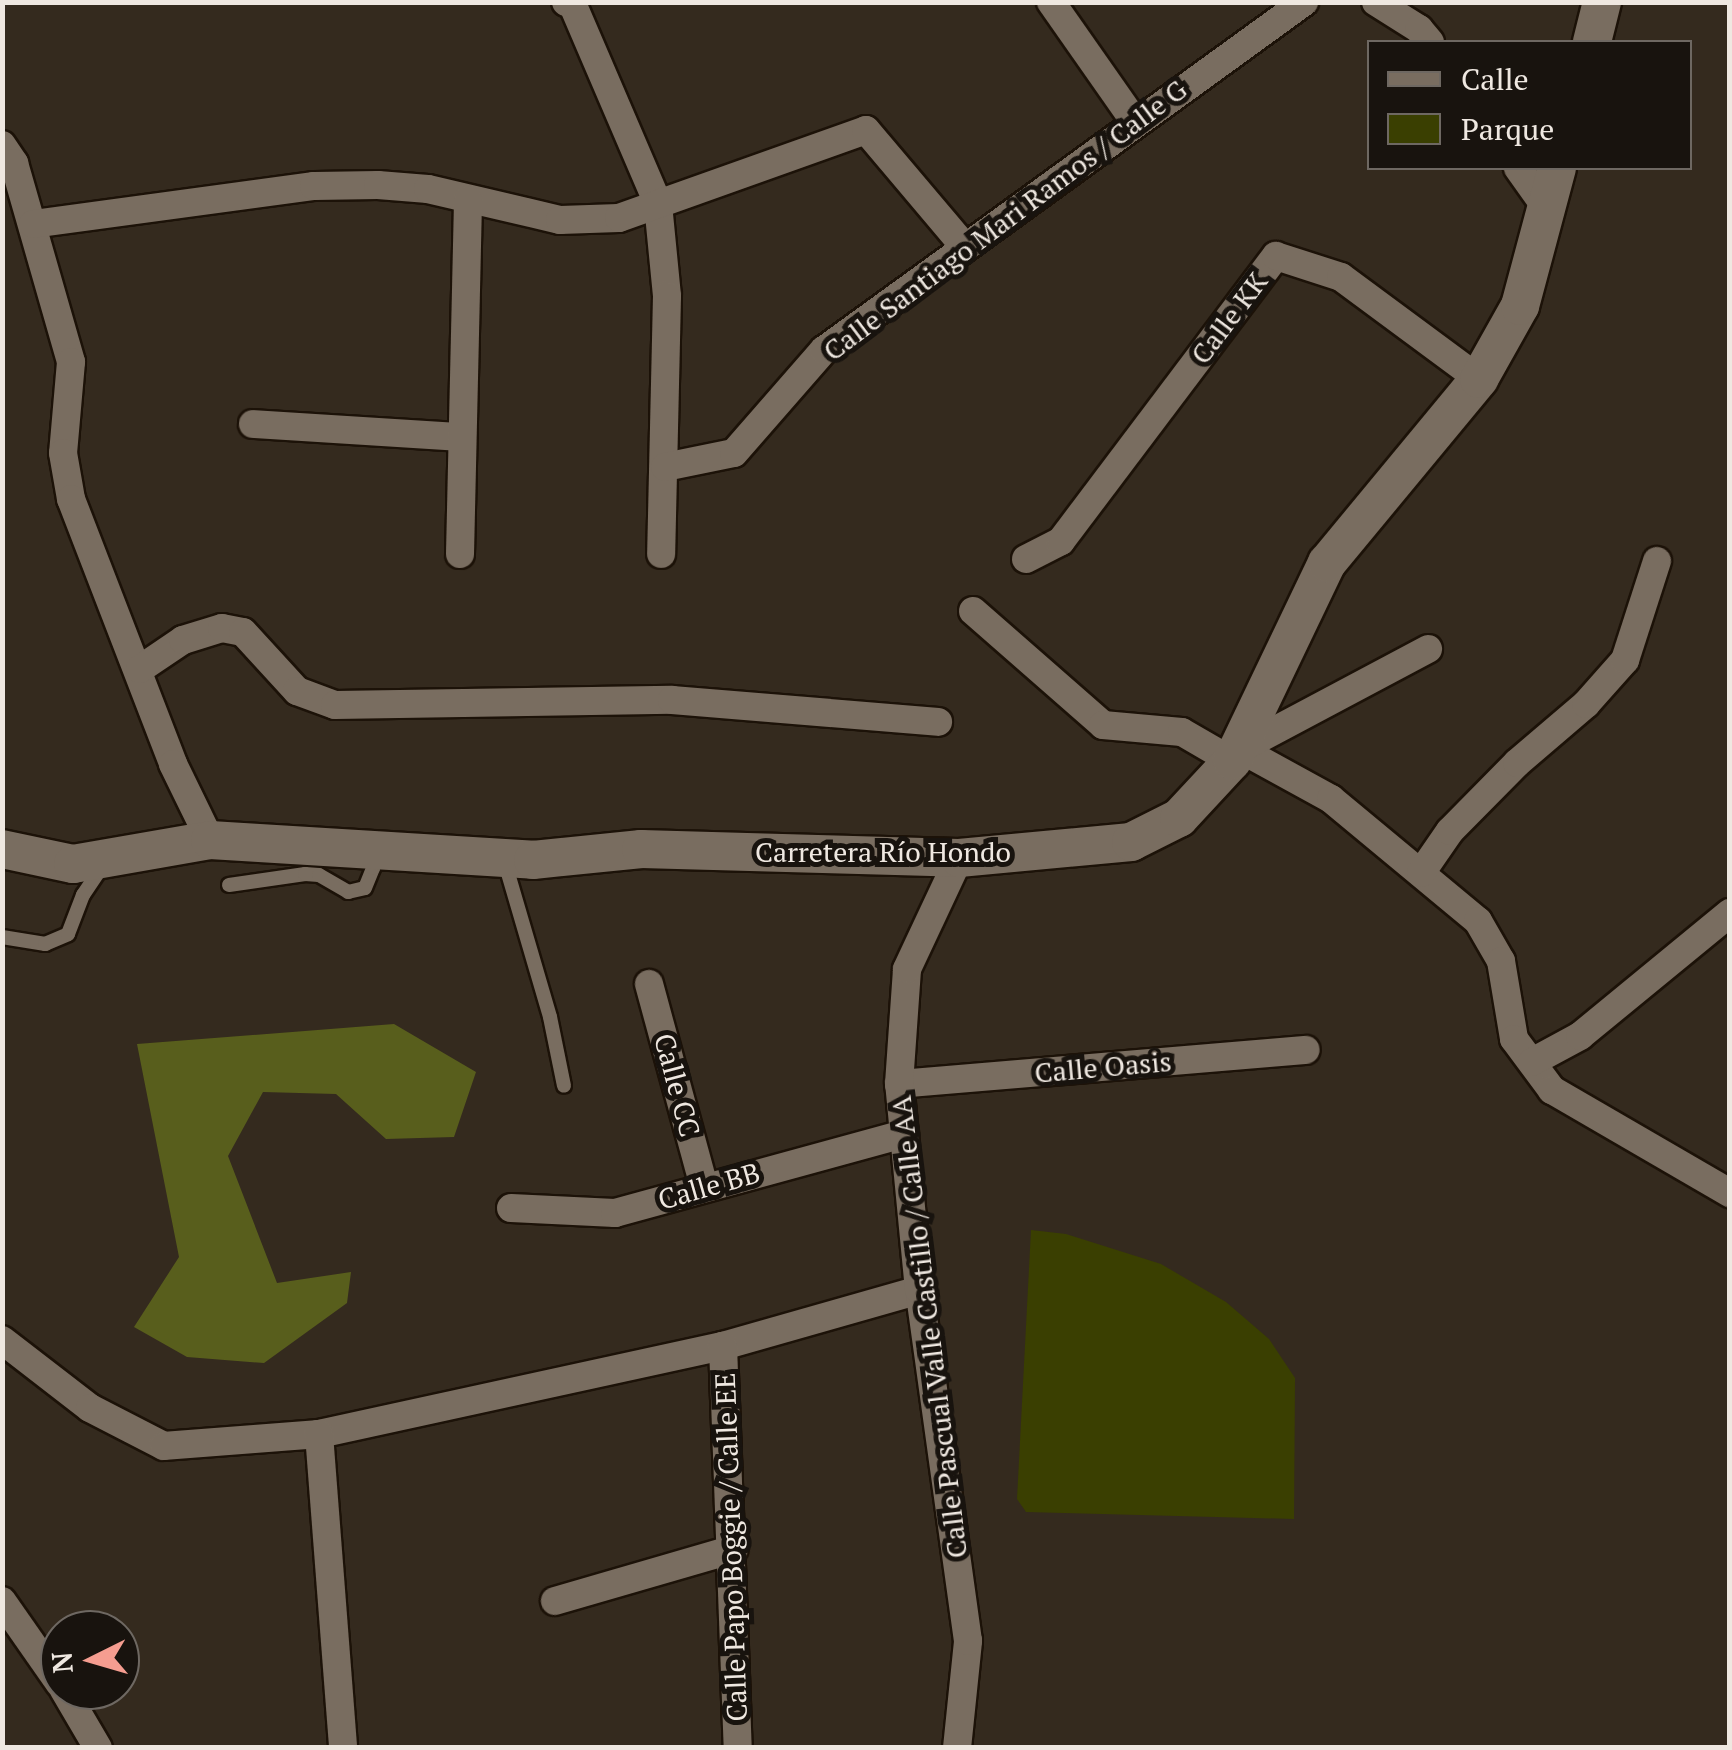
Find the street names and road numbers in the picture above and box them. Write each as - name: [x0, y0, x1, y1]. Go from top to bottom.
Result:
- street label: Calle Santiago Mari Ramos / Calle G: [817, 72, 1193, 368]
- street label: Calle KK: [1184, 266, 1274, 370]
- street label: Carretera Río Hondo: [755, 835, 1011, 869]
- street label: Calle CC: [647, 1030, 707, 1140]
- street label: Calle Oasis: [1033, 1044, 1173, 1090]
- street label: Calle Pascual Valle Castillo / Calle AA: [884, 1093, 974, 1561]
- street label: Calle BB: [654, 1155, 764, 1217]
- street label: Calle Papo Boggie / Calle EE: [708, 1372, 754, 1722]

